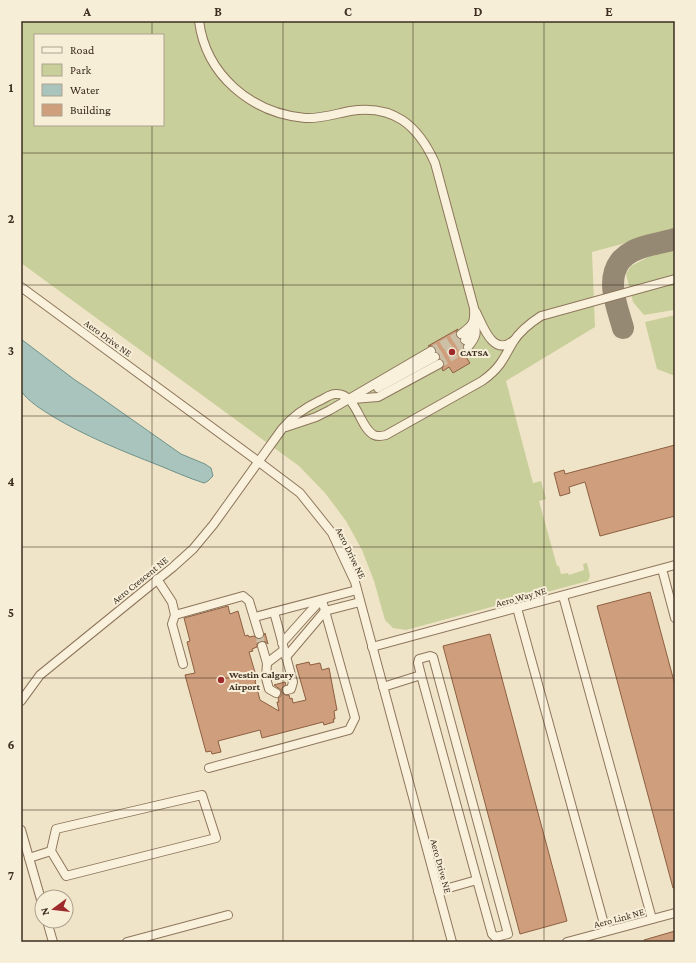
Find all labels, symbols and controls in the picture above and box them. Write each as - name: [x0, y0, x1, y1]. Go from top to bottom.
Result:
- text: A: [82, 4, 91, 19]
- text: B: [214, 4, 222, 19]
- text: C: [344, 4, 352, 19]
- text: D: [474, 4, 483, 19]
- text: E: [605, 4, 613, 19]
- legend: [34, 34, 164, 126]
- text: Road: [70, 43, 95, 57]
- text: Park: [70, 63, 92, 77]
- text: 1: [9, 80, 14, 95]
- text: Water: [70, 83, 100, 97]
- text: Building: [70, 103, 111, 117]
- text: 2: [8, 211, 15, 226]
- street label: Aero Drive NE: [82, 317, 134, 359]
- text: 3: [8, 343, 14, 358]
- marker: CATSA: [447, 347, 457, 357]
- place label: CATSA: [460, 347, 490, 358]
- text: 4: [7, 474, 15, 489]
- street label: Aero Drive NE: [334, 525, 368, 581]
- street label: Aero Crescent NE: [110, 554, 171, 606]
- street label: Aero Way NE: [494, 585, 548, 609]
- text: 5: [8, 605, 14, 620]
- place label: Westin Calgary Airport: [228, 669, 294, 692]
- marker: Westin Calgary Airport: [216, 675, 226, 685]
- text: 6: [7, 737, 15, 752]
- street label: Aero Drive NE: [428, 838, 454, 895]
- text: 7: [8, 868, 14, 883]
- north arrow: [34, 889, 74, 929]
- text: N: [37, 906, 51, 917]
- street label: Aero Link NE: [593, 906, 646, 930]

